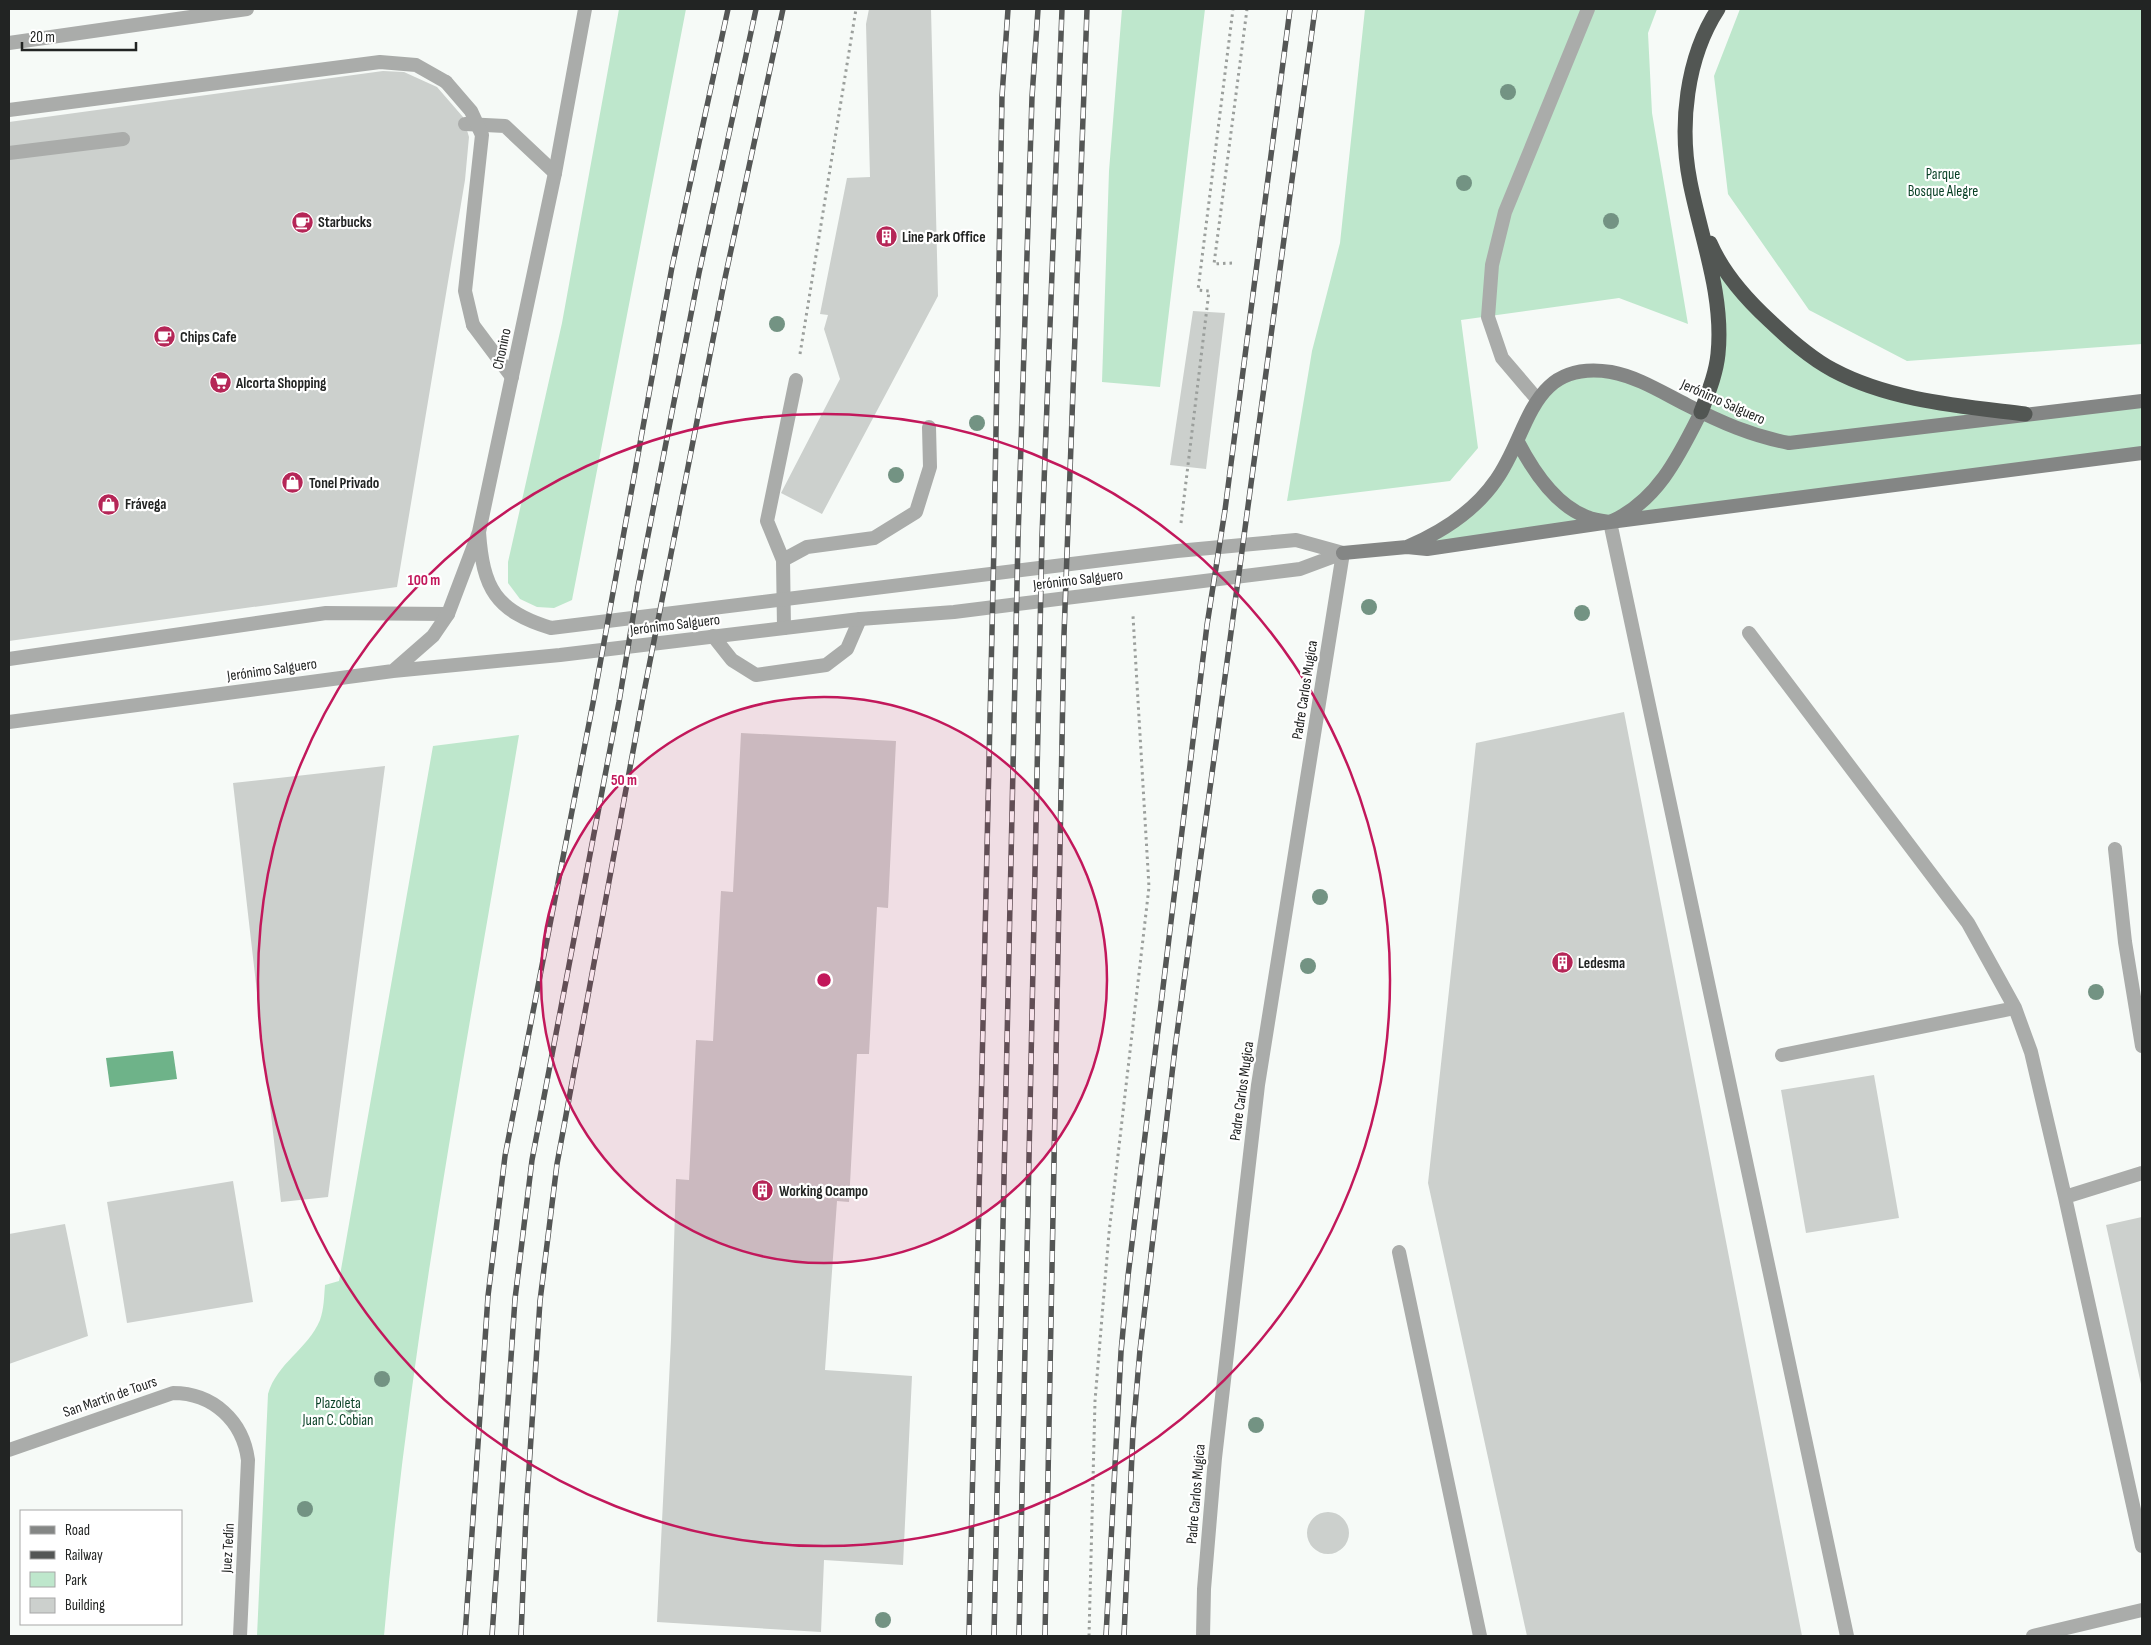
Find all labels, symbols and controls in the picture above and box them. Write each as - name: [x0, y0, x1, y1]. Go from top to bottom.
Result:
- scale bar: [22, 20, 136, 52]
- text: 20 m: [30, 28, 55, 47]
- park label: Parque Bosque Alegre: [1908, 165, 1978, 201]
- cafe icon: Starbucks: [290, 210, 314, 234]
- place label: Starbucks: [318, 213, 372, 232]
- building icon: Line Park Office: [874, 225, 898, 249]
- place label: Line Park Office: [902, 228, 986, 247]
- cafe icon: Chips Cafe: [152, 325, 176, 349]
- street label: Chonino: [488, 327, 516, 371]
- place label: Chips Cafe: [180, 328, 237, 347]
- supermarket icon: Alcorta Shopping: [208, 371, 232, 395]
- place label: Alcorta Shopping: [235, 374, 327, 393]
- street label: Jerónimo Salguero: [1677, 375, 1768, 429]
- shop icon: Tonel Privado: [281, 471, 305, 495]
- place label: Tonel Privado: [309, 474, 379, 493]
- shop icon: Frávega: [97, 492, 121, 516]
- place label: Frávega: [125, 495, 166, 514]
- street label: Jerónimo Salguero: [1031, 565, 1124, 595]
- text: 100 m: [408, 571, 440, 590]
- street label: Jerónimo Salguero: [628, 610, 721, 640]
- street label: Padre Carlos Mugica: [1288, 639, 1322, 741]
- street label: Jerónimo Salguero: [225, 654, 318, 686]
- text: 50 m: [611, 771, 637, 790]
- building icon: Ledesma: [1550, 951, 1574, 975]
- place label: Ledesma: [1578, 954, 1625, 973]
- centre of rings: [815, 971, 833, 989]
- street label: Padre Carlos Mugica: [1226, 1040, 1258, 1142]
- building icon: Working Ocampo: [751, 1179, 775, 1203]
- place label: Working Ocampo: [779, 1182, 868, 1201]
- street label: San Martín de Tours: [61, 1372, 159, 1422]
- park label: Plazoleta Juan C. Cobian: [302, 1394, 373, 1430]
- street label: Padre Carlos Mugica: [1182, 1443, 1210, 1545]
- legend: [20, 1510, 182, 1625]
- text: Road: [65, 1521, 90, 1540]
- street label: Juez Tedín: [217, 1523, 239, 1574]
- text: Railway: [65, 1546, 103, 1565]
- text: Park: [65, 1571, 87, 1590]
- text: Building: [65, 1596, 105, 1615]

